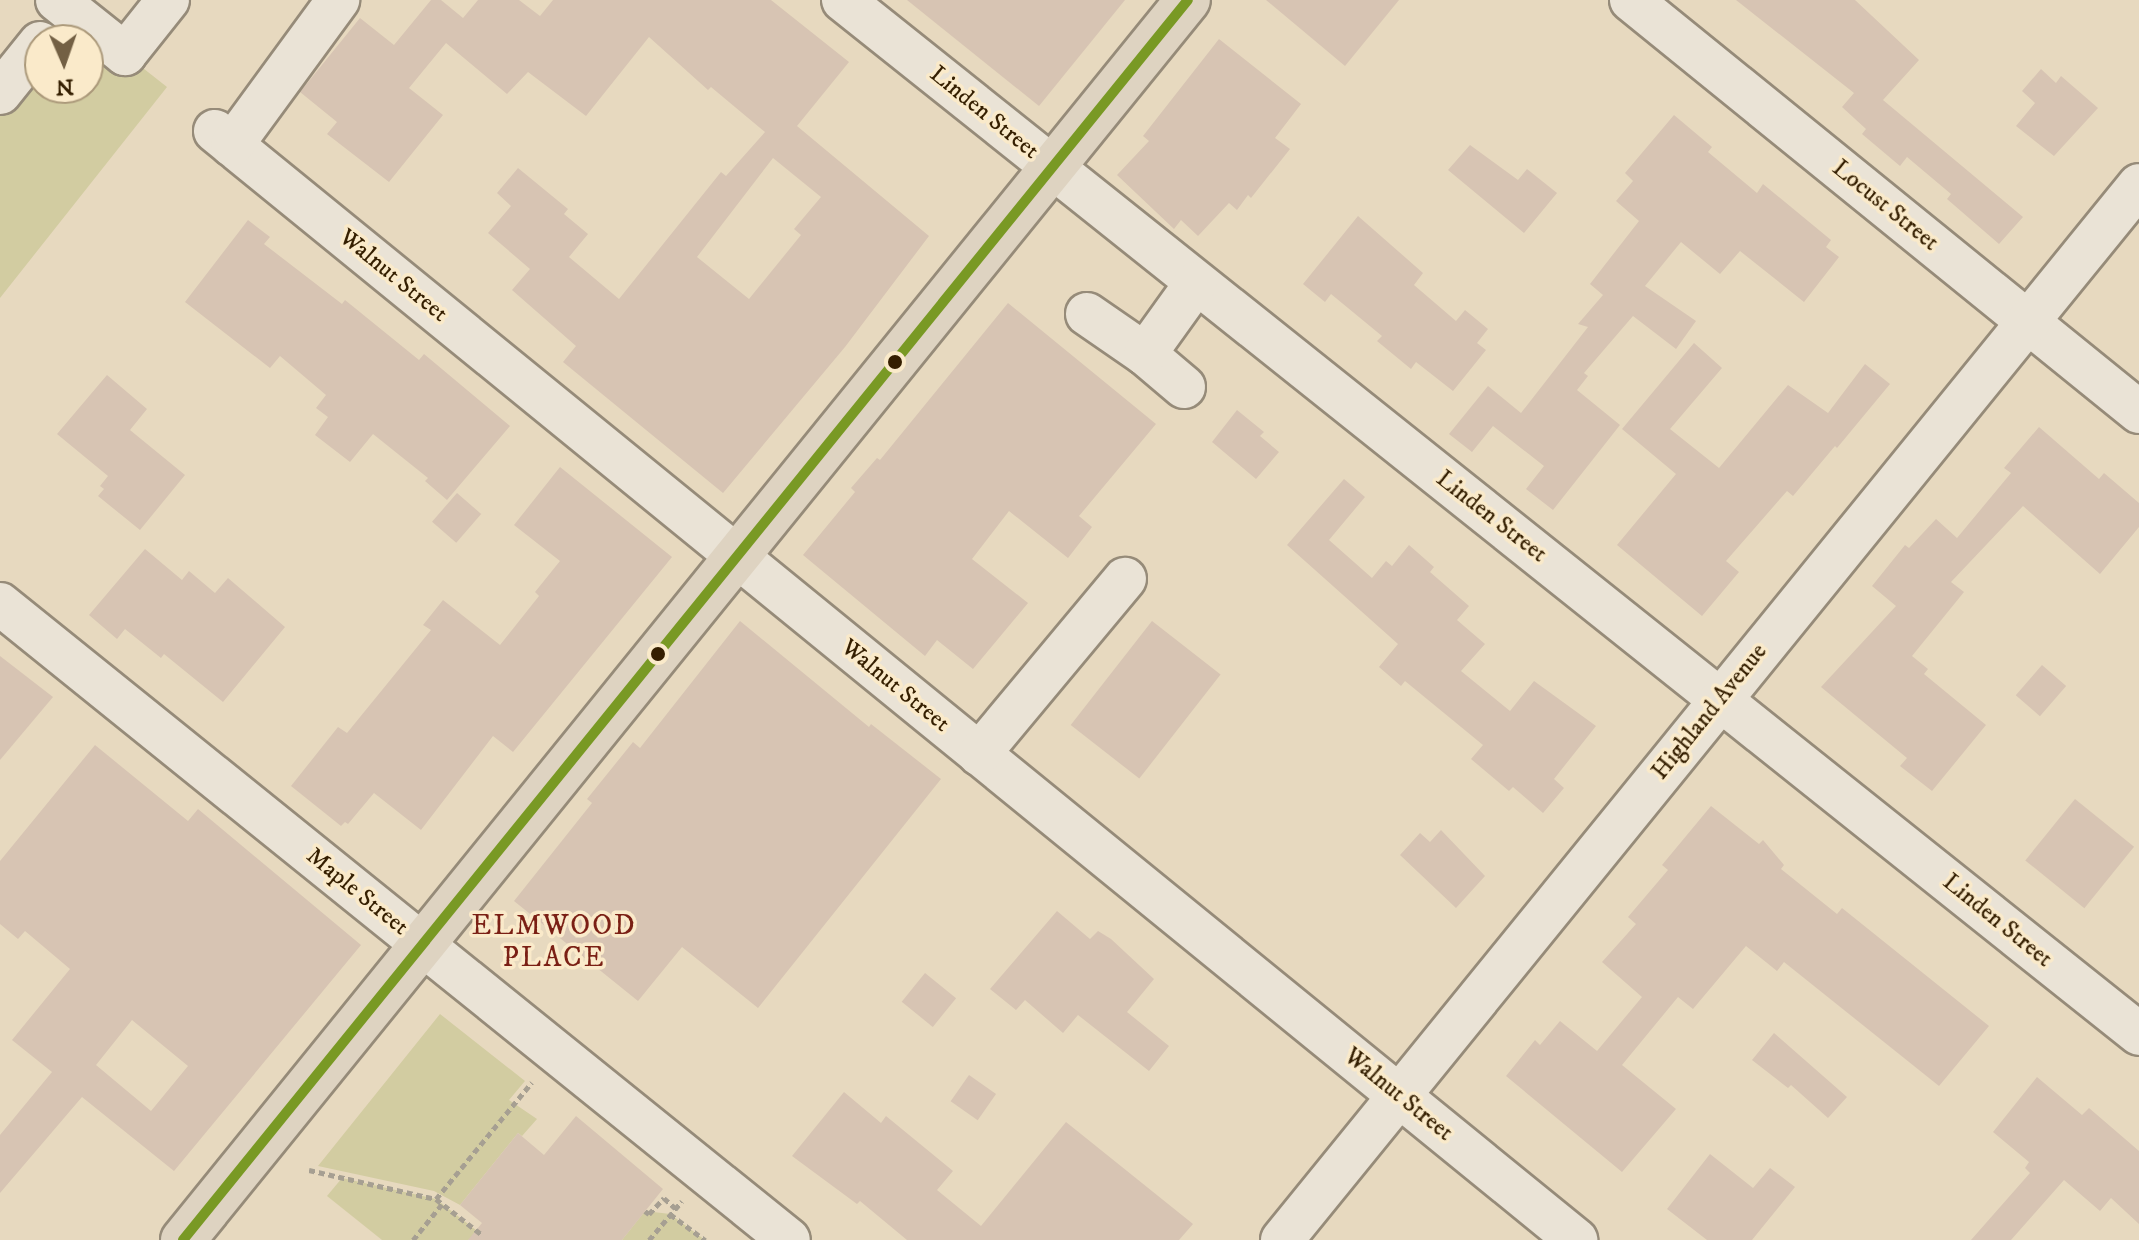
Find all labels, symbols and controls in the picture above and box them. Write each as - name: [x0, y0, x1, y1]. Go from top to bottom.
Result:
- north arrow: [24, 24, 104, 104]
- street label: Linden Street: [924, 60, 1044, 166]
- text: N: [55, 73, 74, 100]
- street label: Locust Street: [1826, 154, 1944, 258]
- street label: Walnut Street: [333, 223, 453, 329]
- unlabelled marker: [887, 354, 903, 370]
- street label: Linden Street: [1430, 465, 1552, 569]
- street label: Walnut Street: [835, 633, 955, 739]
- street label: Highland Avenue: [1646, 638, 1774, 786]
- unlabelled marker: [650, 646, 666, 662]
- street label: Maple Street: [300, 842, 414, 942]
- street label: Linden Street: [1937, 868, 2057, 974]
- district label: ELMWOOD PLACE: [471, 909, 637, 975]
- street label: Walnut Street: [1338, 1042, 1458, 1148]

